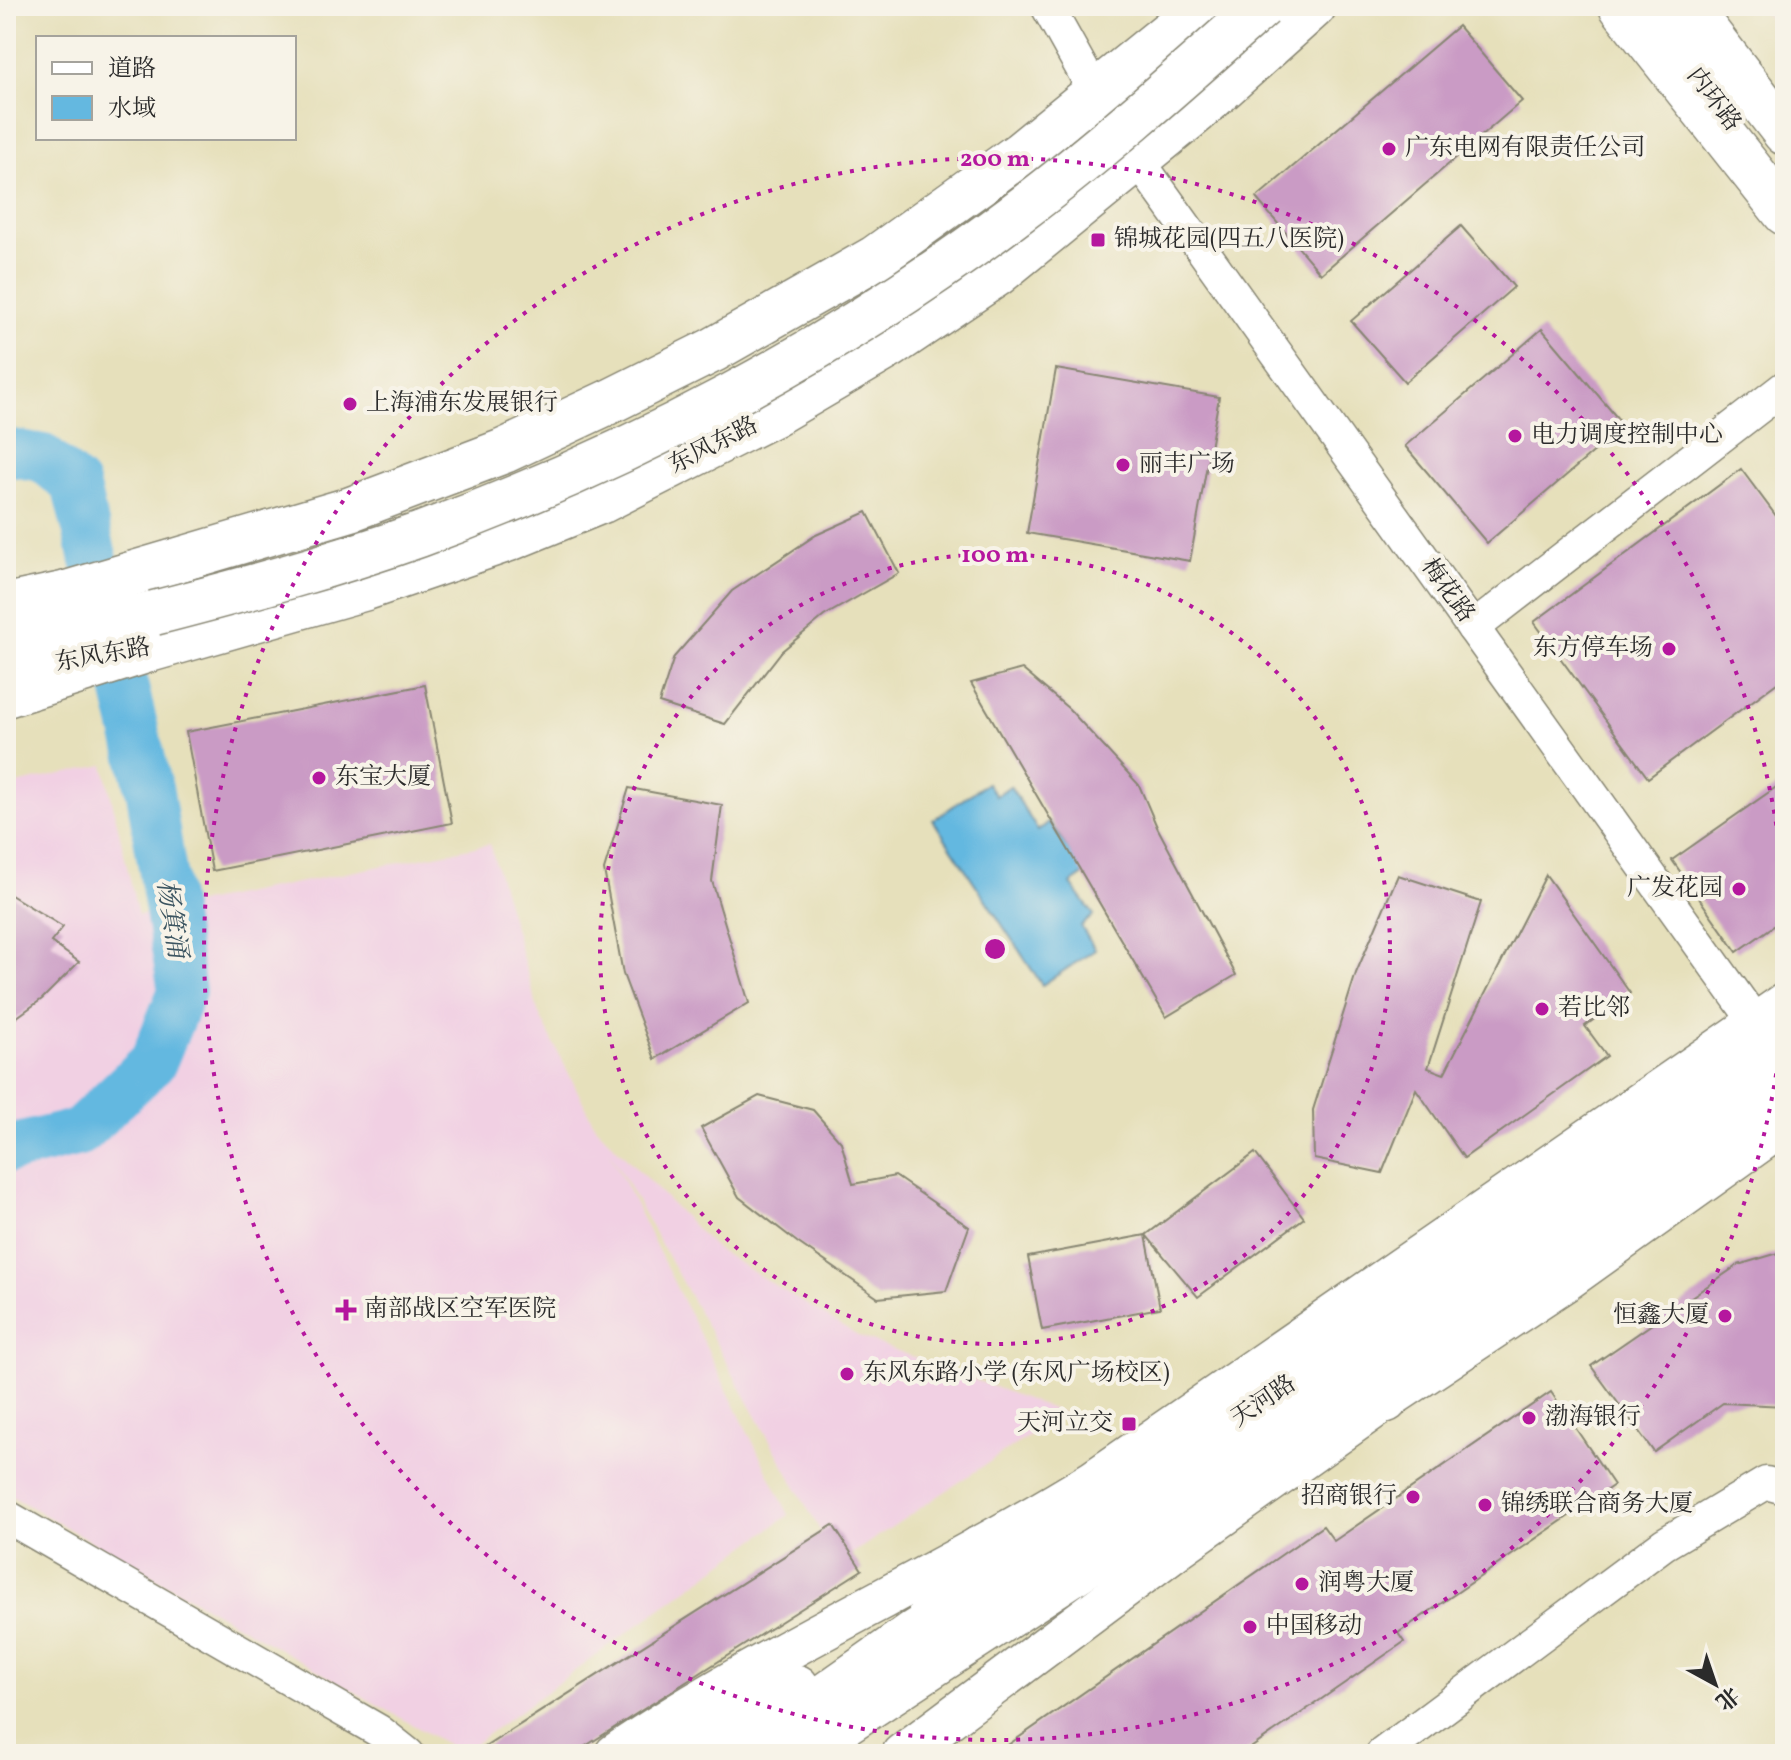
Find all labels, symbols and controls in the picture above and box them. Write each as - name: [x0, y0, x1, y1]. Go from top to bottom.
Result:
- legend: [36, 36, 296, 140]
- text: 道路: [108, 53, 156, 87]
- street label: 内环路: [1678, 61, 1748, 139]
- text: 水域: [108, 93, 156, 127]
- place label: 广东电网有限责任公司: [1405, 132, 1645, 166]
- marker: 广东电网有限责任公司: [1380, 140, 1398, 158]
- text: 200 m: [960, 143, 1030, 177]
- place label: 锦城花园(四五八医院): [1114, 223, 1344, 257]
- marker: 锦城花园(四五八医院): [1089, 231, 1107, 249]
- place label: 上海浦东发展银行: [366, 387, 558, 421]
- marker: 上海浦东发展银行: [341, 395, 359, 413]
- street label: 东风东路: [664, 409, 764, 483]
- place label: 电力调度控制中心: [1531, 419, 1723, 453]
- marker: 电力调度控制中心: [1506, 427, 1524, 445]
- place label: 丽丰广场: [1139, 448, 1235, 482]
- marker: 丽丰广场: [1114, 456, 1132, 474]
- text: 100 m: [961, 539, 1029, 573]
- street label: 梅花路: [1412, 552, 1482, 630]
- street label: 东风东路: [53, 631, 153, 681]
- place label: 东方停车场: [1533, 632, 1653, 666]
- marker: 东方停车场: [1660, 640, 1678, 658]
- place label: 东宝大厦: [335, 761, 431, 795]
- marker: 东宝大厦: [310, 769, 328, 787]
- place label: 广发花园: [1627, 872, 1723, 906]
- water label: 杨箕涌: [147, 878, 195, 963]
- marker: 广发花园: [1730, 880, 1748, 898]
- centre of rings: [981, 935, 1009, 963]
- place label: 若比邻: [1558, 992, 1630, 1026]
- marker: 若比邻: [1533, 1000, 1551, 1018]
- place label: 南部战区空军医院: [364, 1293, 556, 1327]
- marker: 南部战区空军医院: [335, 1299, 357, 1321]
- place label: 恒鑫大厦: [1613, 1299, 1709, 1333]
- marker: 恒鑫大厦: [1716, 1307, 1734, 1325]
- place label: 东风东路小学 (东风广场校区): [863, 1357, 1170, 1391]
- marker: 东风东路小学 (东风广场校区): [838, 1365, 856, 1383]
- street label: 天河路: [1225, 1368, 1303, 1436]
- place label: 渤海银行: [1545, 1401, 1641, 1435]
- place label: 天河立交: [1017, 1407, 1113, 1441]
- marker: 渤海银行: [1520, 1409, 1538, 1427]
- marker: 天河立交: [1120, 1415, 1138, 1433]
- place label: 招商银行: [1301, 1480, 1397, 1514]
- marker: 招商银行: [1404, 1488, 1422, 1506]
- place label: 锦绣联合商务大厦: [1501, 1488, 1693, 1522]
- marker: 锦绣联合商务大厦: [1476, 1496, 1494, 1514]
- place label: 润粤大厦: [1318, 1567, 1414, 1601]
- marker: 润粤大厦: [1293, 1575, 1311, 1593]
- place label: 中国移动: [1266, 1610, 1362, 1644]
- marker: 中国移动: [1241, 1618, 1259, 1636]
- north arrow: [1675, 1644, 1755, 1724]
- text: 北: [1708, 1678, 1745, 1716]

